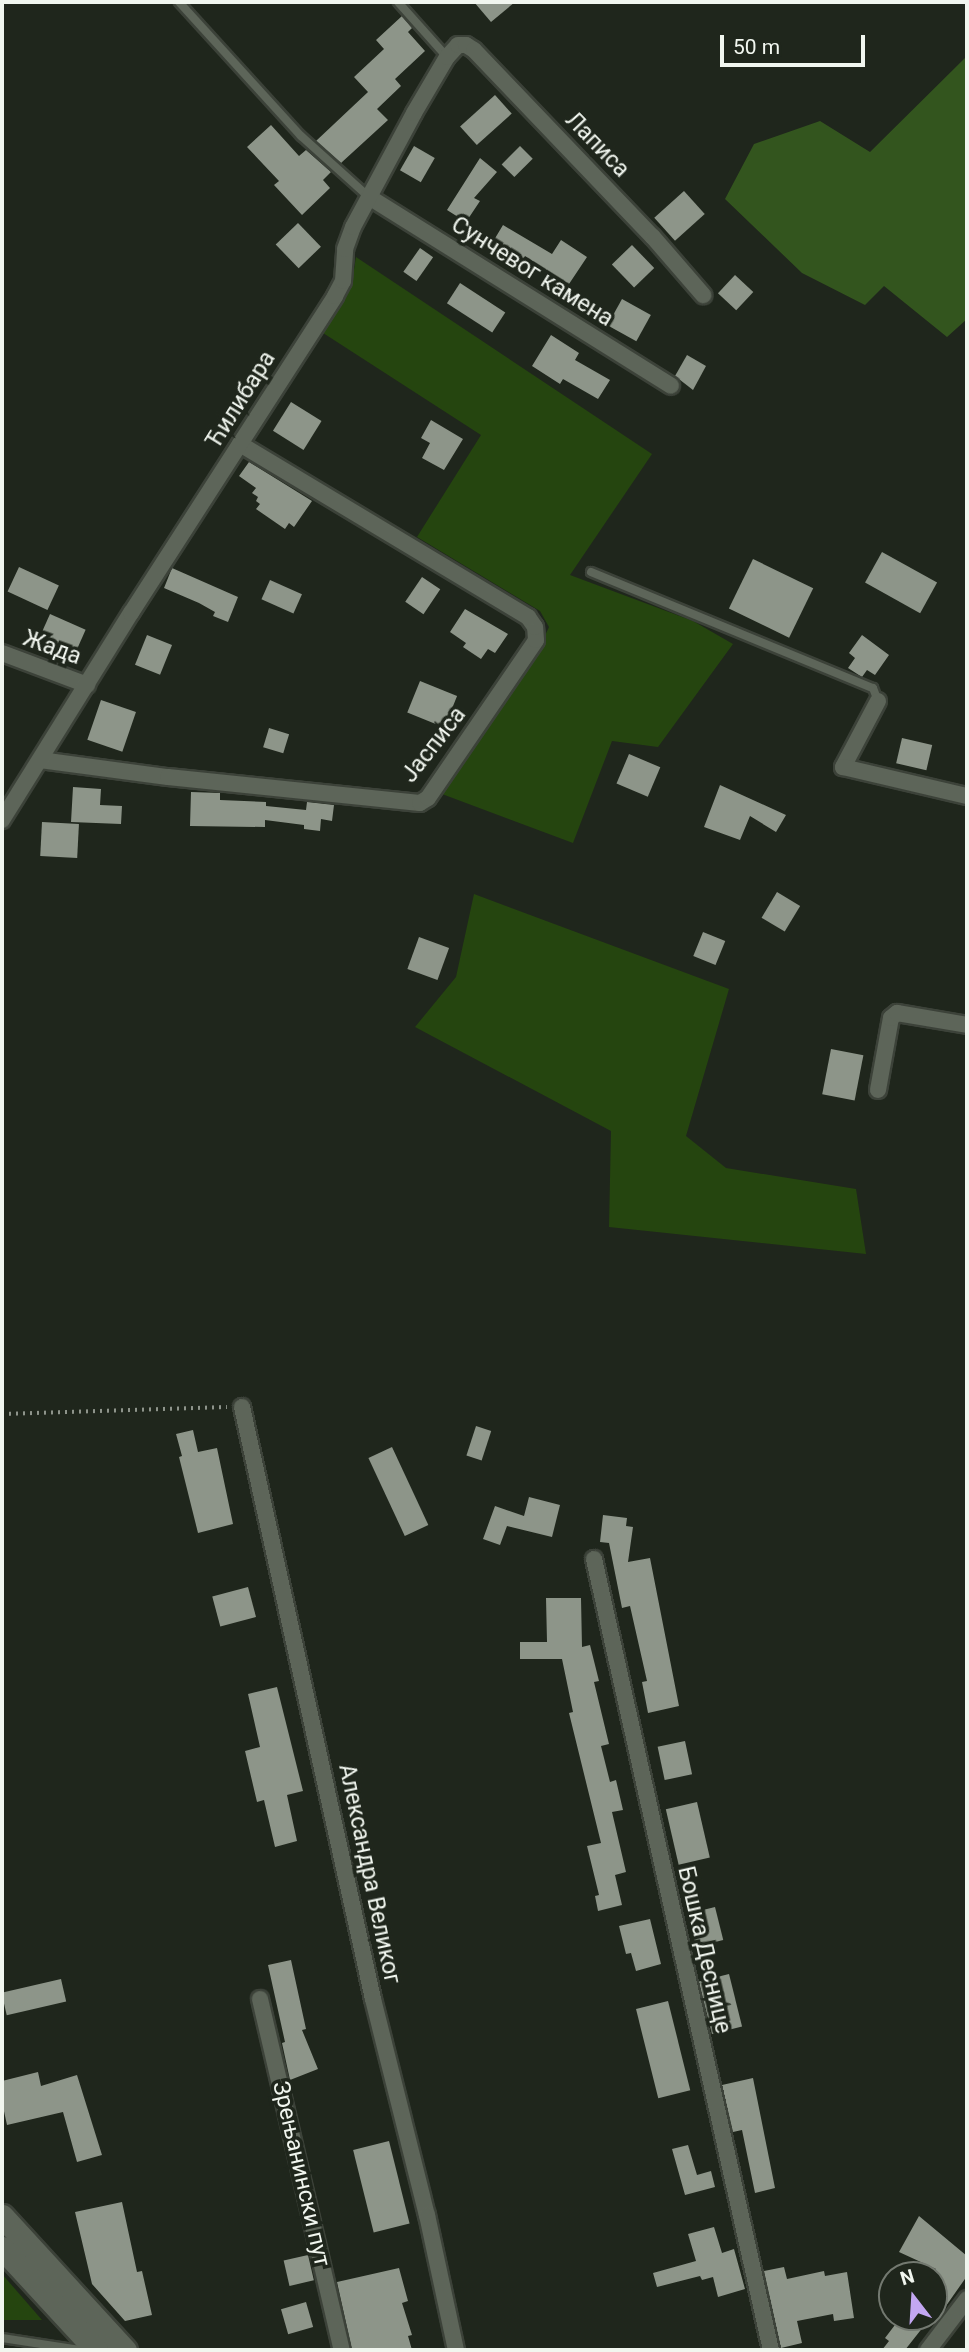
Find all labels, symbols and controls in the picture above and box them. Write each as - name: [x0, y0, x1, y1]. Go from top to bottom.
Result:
- scale bar: [724, 21, 869, 65]
- text: 50 m: [733, 35, 780, 59]
- street label: Лаписа: [559, 107, 635, 183]
- street label: Сунчевог камена: [446, 211, 618, 333]
- street label: Ћилибара: [200, 346, 282, 454]
- street label: Жада: [19, 625, 85, 671]
- street label: Јасписа: [396, 702, 472, 788]
- street label: Александра Великог: [332, 1762, 406, 1986]
- street label: Бошка Деснице: [671, 1864, 737, 2036]
- street label: Зрењанински пут: [266, 2079, 336, 2269]
- north arrow: [878, 2261, 948, 2331]
- text: N: [898, 2264, 917, 2290]

